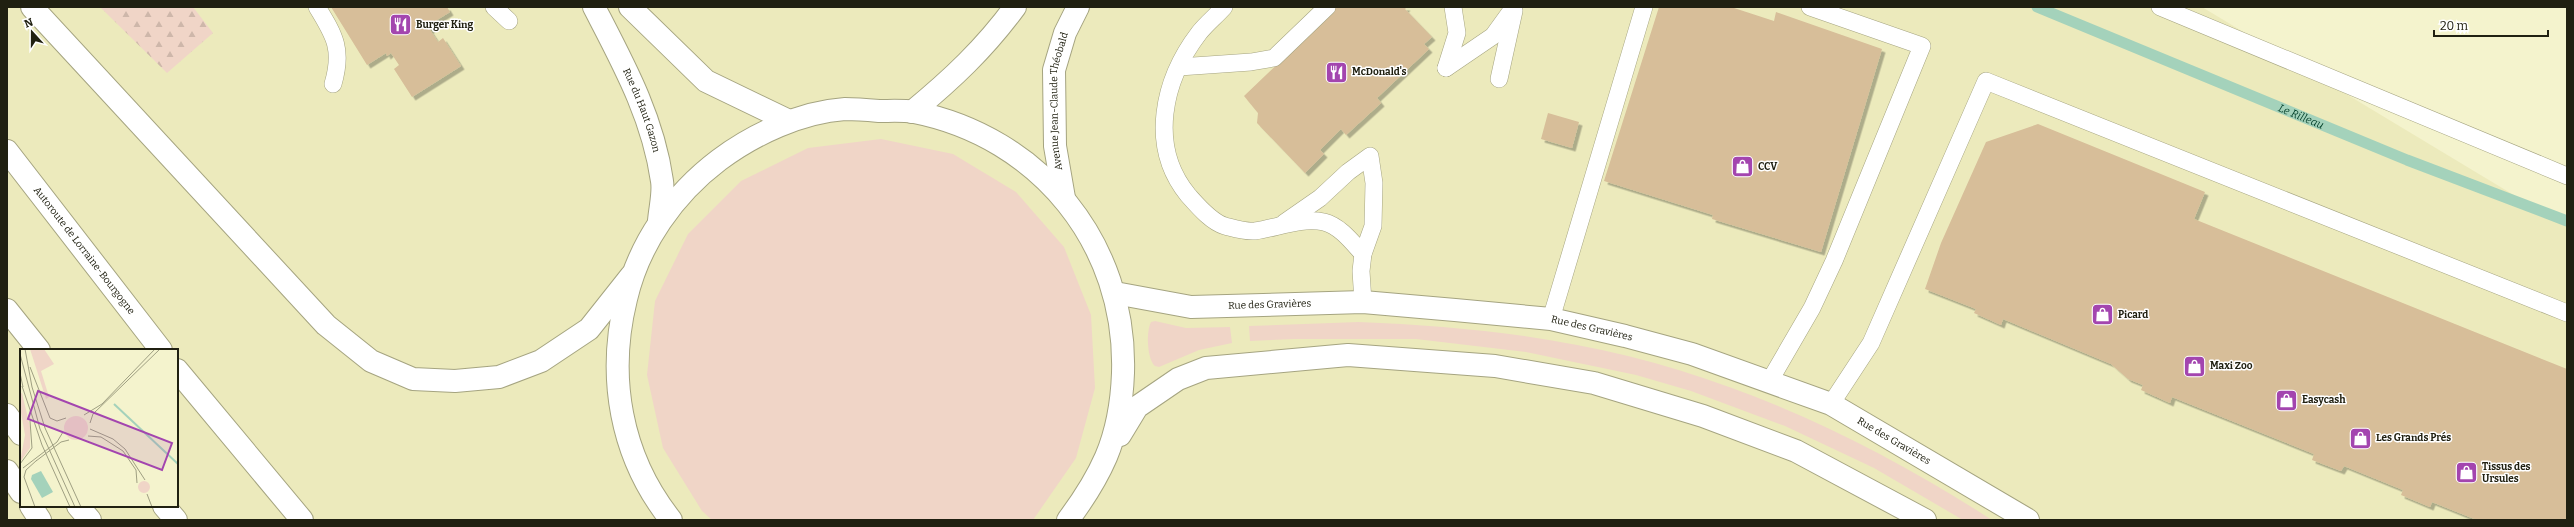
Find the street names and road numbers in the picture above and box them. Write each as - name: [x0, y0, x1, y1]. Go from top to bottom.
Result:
- street label: Avenue Jean-Claude Théobald: [1048, 31, 1071, 171]
- street label: Rue du Haut Gazon: [620, 66, 662, 154]
- street label: Autoroute de Lorraine-Bourgogne: [31, 184, 137, 317]
- street label: Rue des Gravières: [1228, 298, 1312, 312]
- street label: Rue des Gravières: [1550, 313, 1634, 344]
- street label: Rue des Gravières: [1855, 415, 1933, 467]

